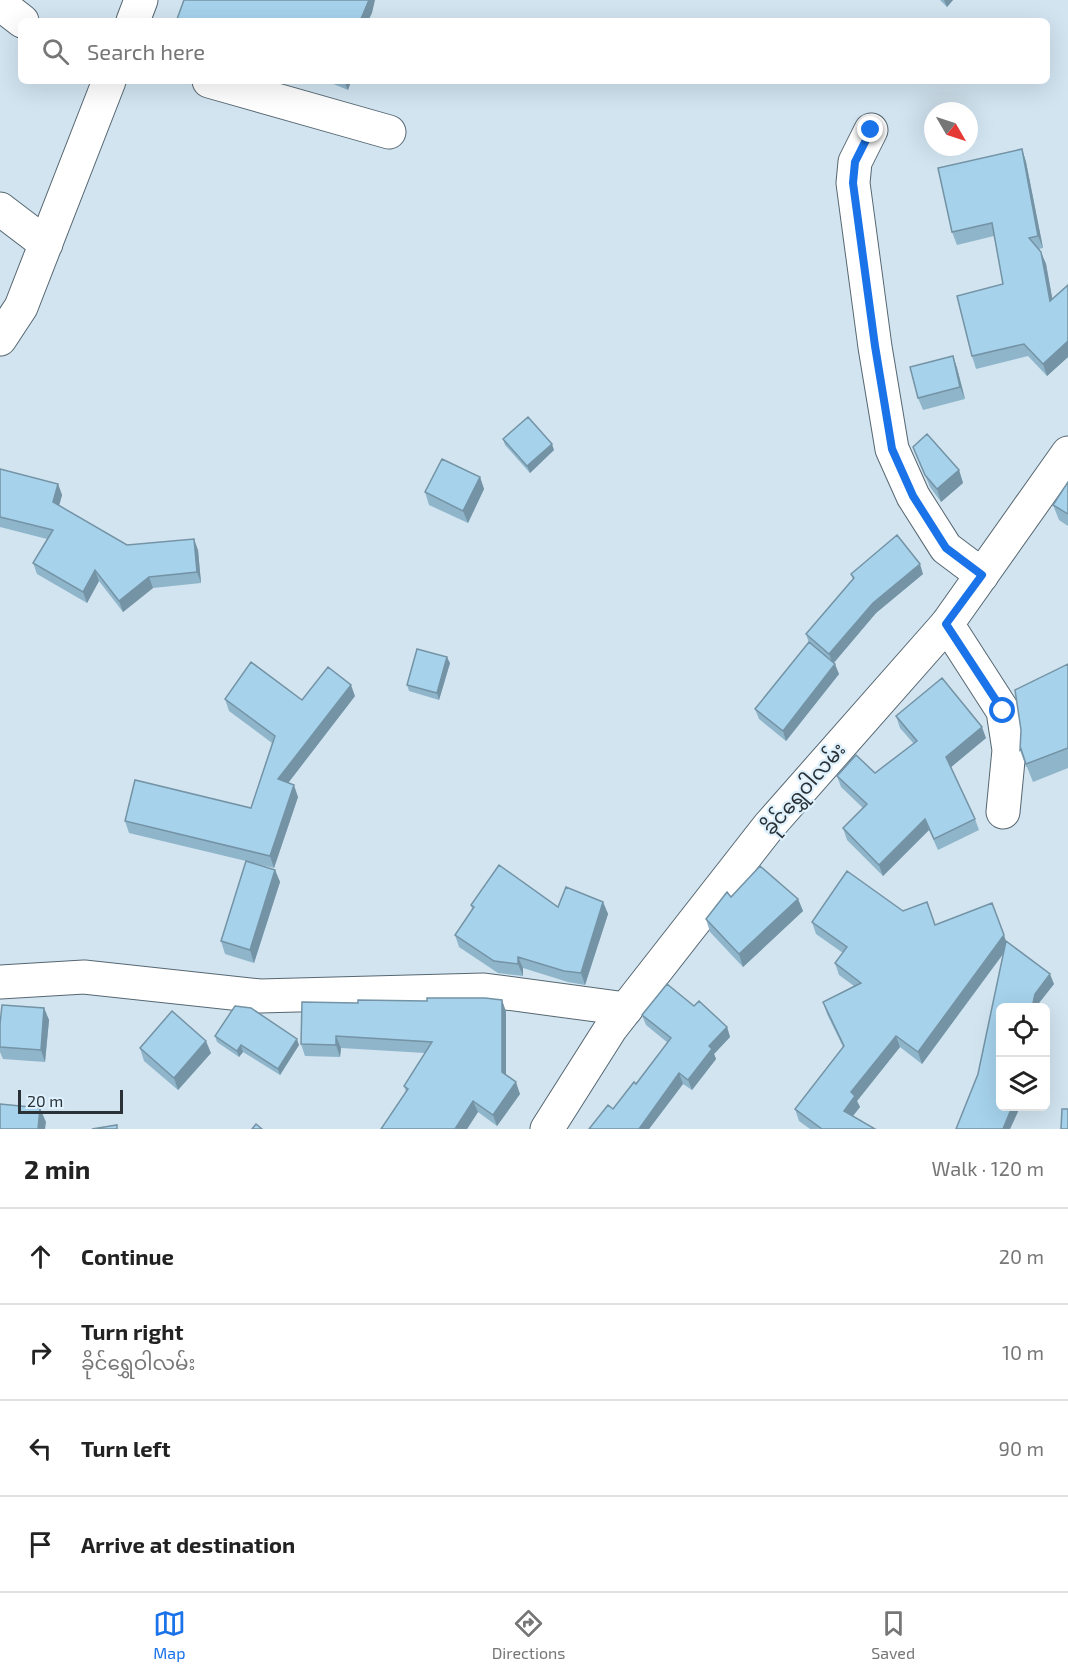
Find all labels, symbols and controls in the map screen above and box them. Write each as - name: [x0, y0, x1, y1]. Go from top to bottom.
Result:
- search box: [18, 18, 1050, 84]
- icon: search: [39, 35, 72, 68]
- text: Search here: [87, 38, 205, 64]
- north arrow: [924, 102, 978, 156]
- route end: [857, 116, 883, 142]
- route start: [989, 697, 1015, 723]
- street label: ခိုင်ရွှေဝါလမ်း: [756, 736, 854, 843]
- map controls: [996, 1003, 1050, 1111]
- button: locate: [996, 1003, 1050, 1057]
- button: layers: [996, 1057, 1050, 1111]
- scale bar: [18, 1087, 123, 1114]
- text: 20 m: [27, 1091, 63, 1110]
- text: 2 min: [24, 1153, 90, 1184]
- text: Walk · 120 m: [932, 1156, 1044, 1180]
- icon: ahead: [24, 1240, 57, 1273]
- text: Continue: [81, 1243, 174, 1269]
- text: 20 m: [999, 1244, 1044, 1268]
- text: Turn right: [81, 1318, 183, 1344]
- icon: right: [24, 1336, 57, 1369]
- text: 10 m: [1002, 1340, 1044, 1364]
- text: ခိုင်ရွှေဝါလမ်း: [81, 1350, 195, 1374]
- icon: left: [24, 1432, 57, 1465]
- text: Turn left: [81, 1435, 170, 1461]
- text: 90 m: [999, 1436, 1044, 1460]
- icon: arrive: [24, 1528, 57, 1561]
- text: Arrive at destination: [81, 1531, 295, 1557]
- tab: Map: [153, 1607, 186, 1662]
- tab: Directions: [492, 1607, 565, 1662]
- tab: Saved: [871, 1607, 915, 1662]

